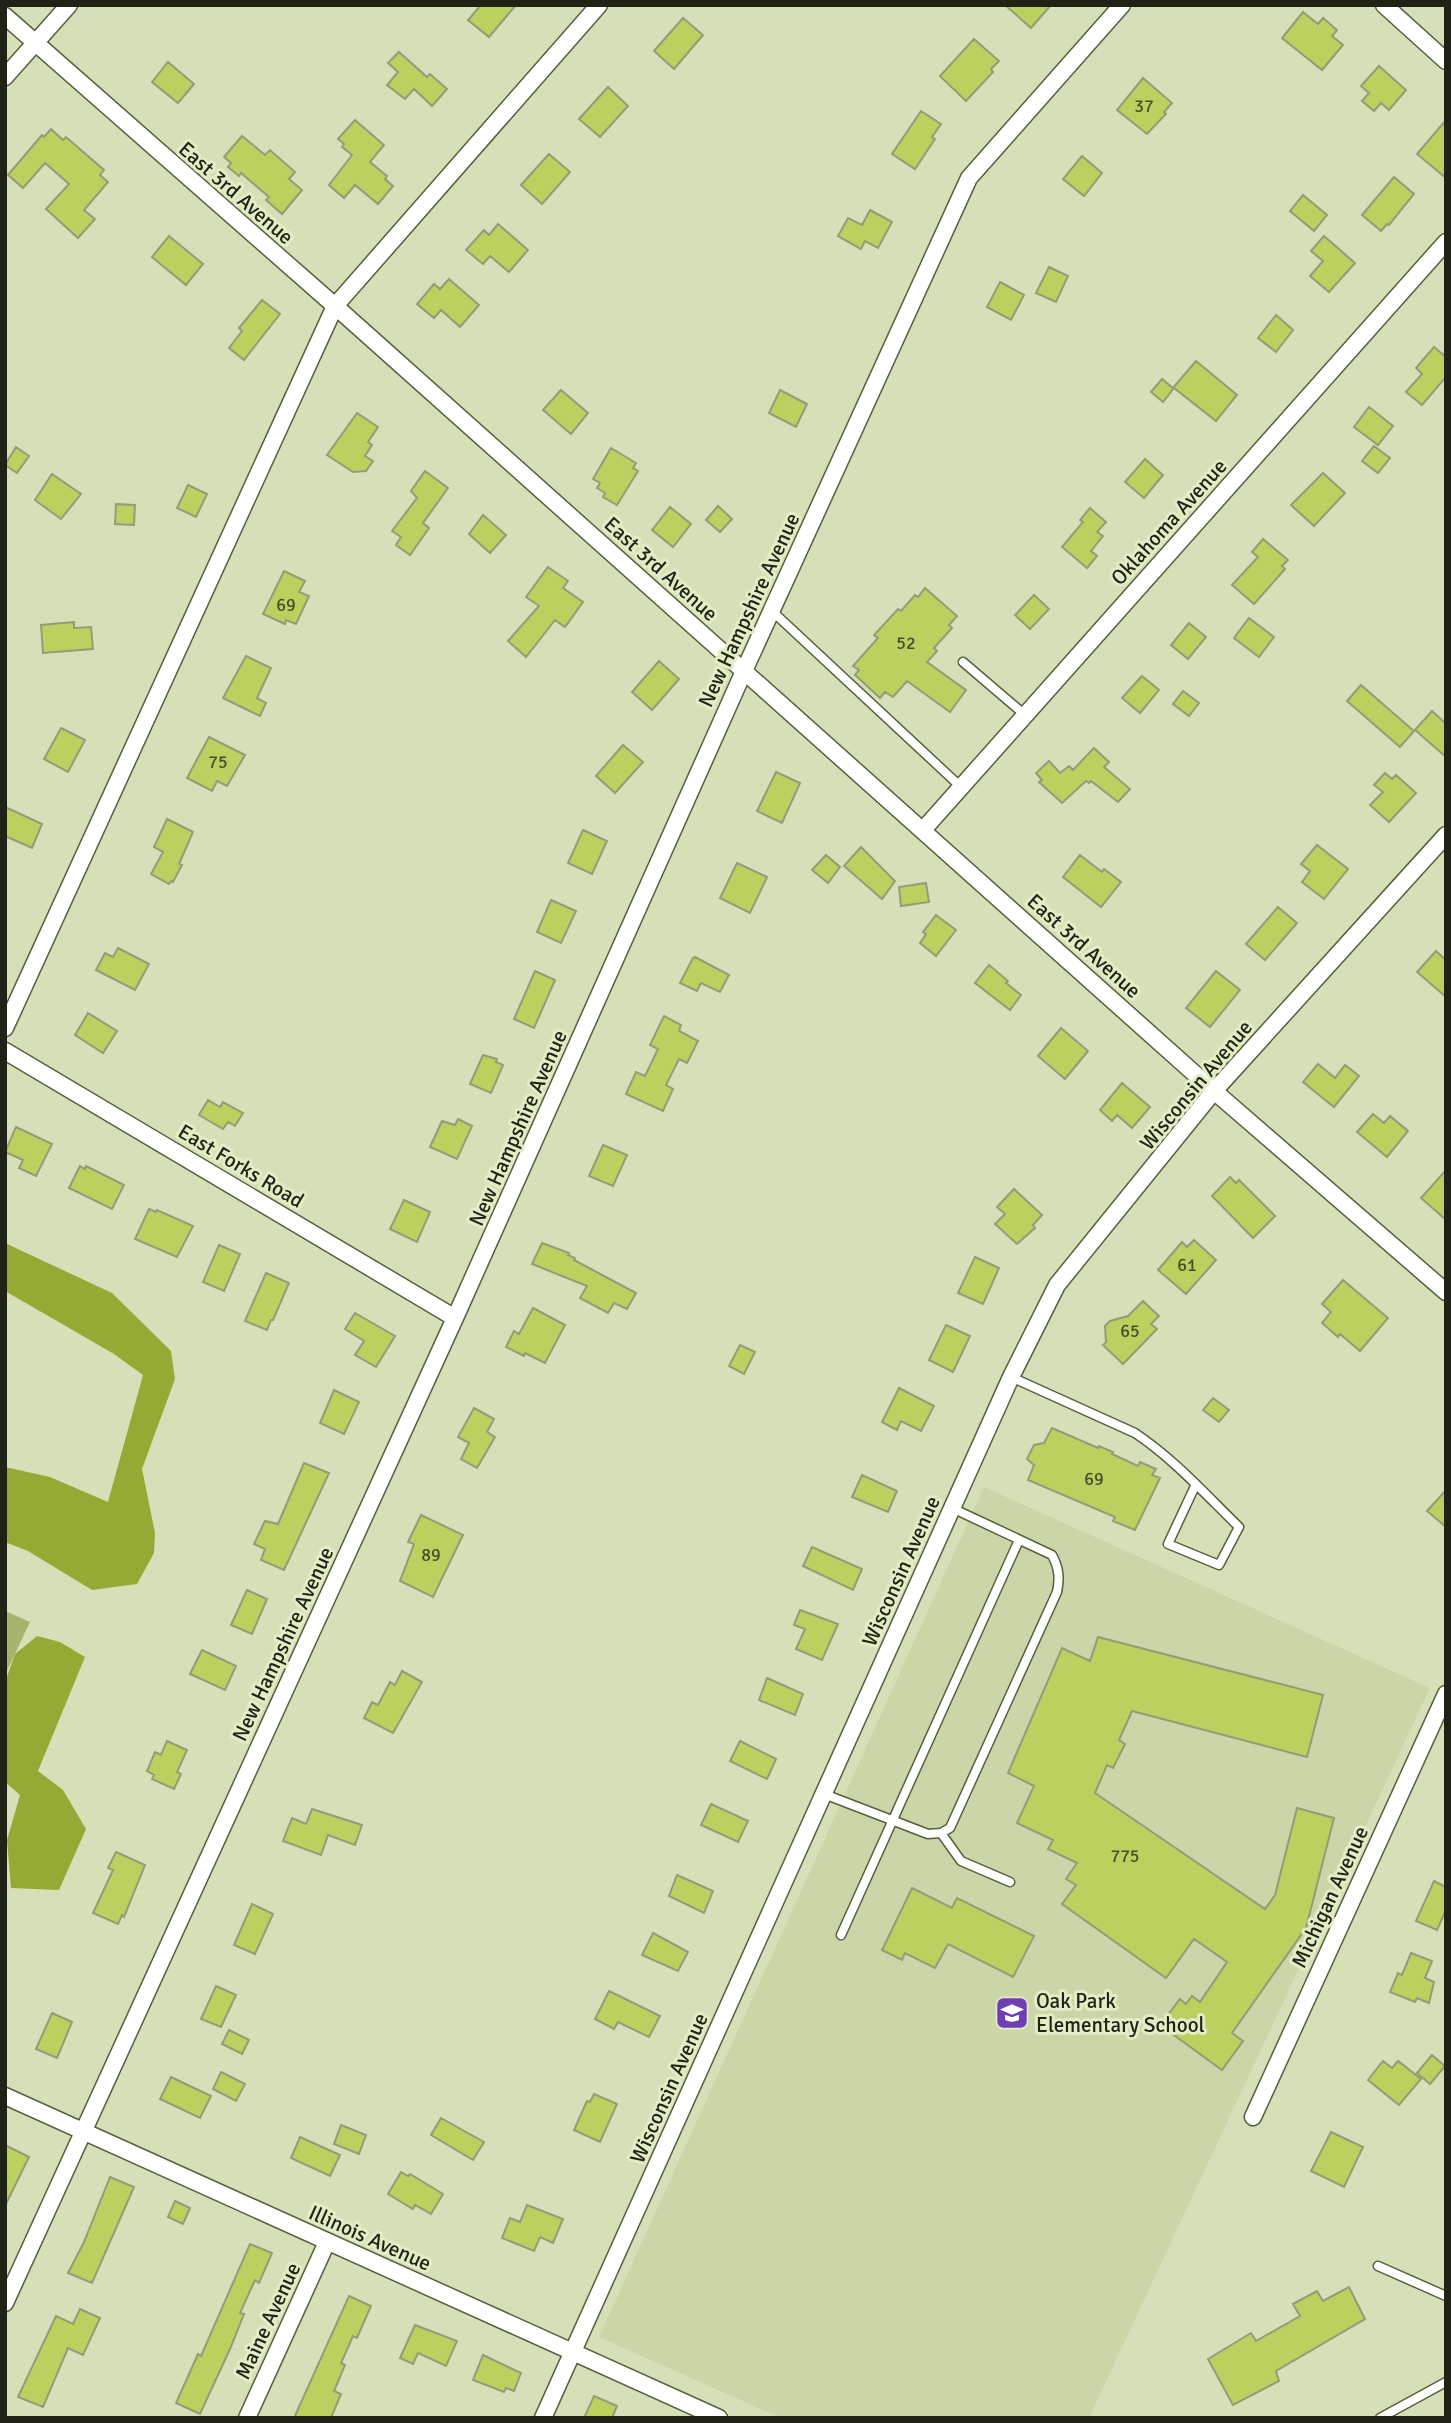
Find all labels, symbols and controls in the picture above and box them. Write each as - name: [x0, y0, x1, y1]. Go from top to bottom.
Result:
- house number: 37: [1134, 95, 1154, 117]
- street label: East 3rd Avenue: [173, 136, 299, 250]
- street label: Oklahoma Avenue: [1105, 454, 1233, 590]
- street label: New Hampshire Avenue: [693, 509, 805, 711]
- street label: East 3rd Avenue: [599, 511, 723, 627]
- house number: 69: [276, 594, 296, 616]
- house number: 52: [896, 632, 916, 654]
- house number: 75: [208, 751, 228, 773]
- street label: East 3rd Avenue: [1022, 888, 1146, 1004]
- street label: Wisconsin Avenue: [1134, 1015, 1258, 1155]
- street label: New Hampshire Avenue: [463, 1026, 573, 1230]
- street label: East Forks Road: [174, 1118, 308, 1214]
- house number: 61: [1177, 1254, 1197, 1276]
- house number: 65: [1120, 1320, 1140, 1342]
- house number: 69: [1084, 1468, 1104, 1490]
- street label: Wisconsin Avenue: [856, 1492, 946, 1650]
- street label: New Hampshire Avenue: [227, 1543, 339, 1745]
- house number: 89: [421, 1544, 441, 1566]
- street label: Michigan Avenue: [1286, 1822, 1374, 1972]
- house number: 775: [1110, 1845, 1140, 1867]
- place label: Oak Park Elementary School: [1036, 1988, 1205, 2038]
- school or university icon: Oak Park Elementary School: [993, 1994, 1031, 2032]
- street label: Wisconsin Avenue: [624, 2009, 714, 2167]
- street label: Illinois Avenue: [305, 2199, 435, 2277]
- street label: Maine Avenue: [230, 2259, 306, 2383]

